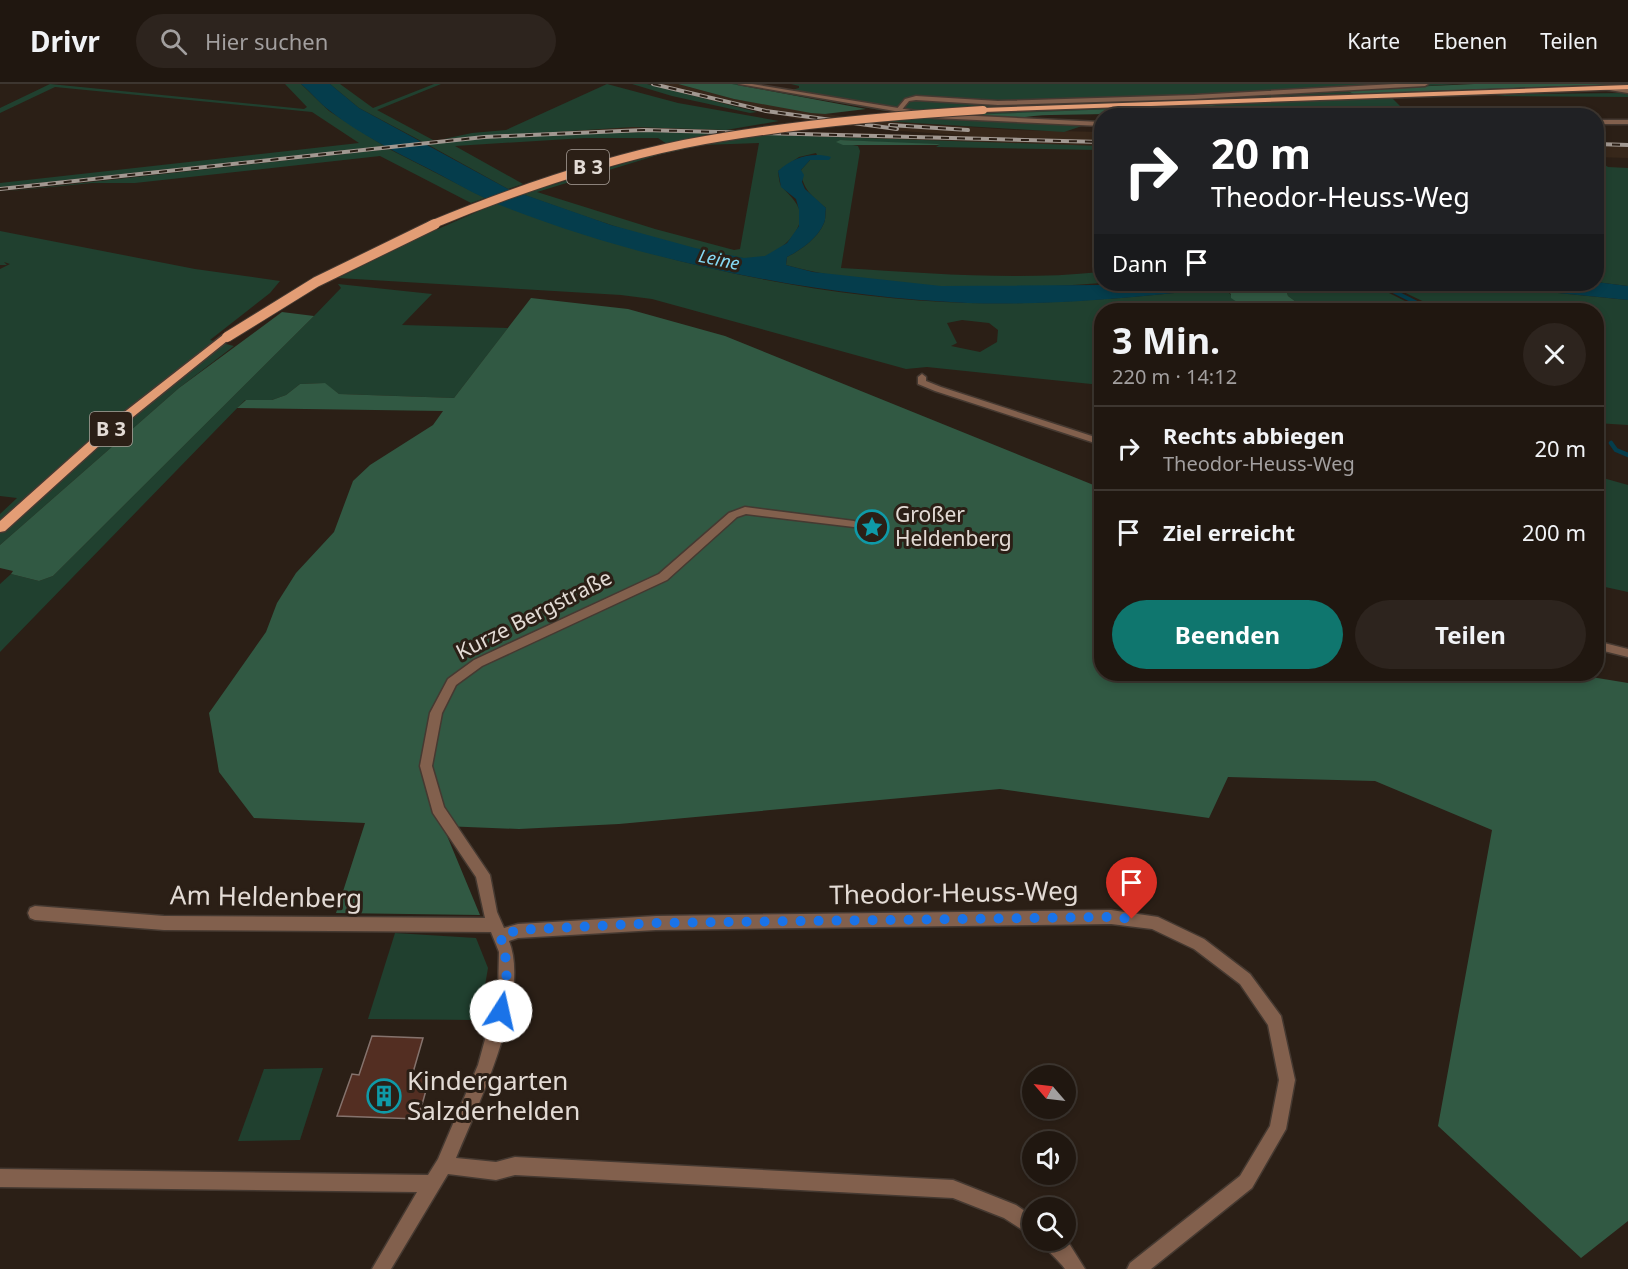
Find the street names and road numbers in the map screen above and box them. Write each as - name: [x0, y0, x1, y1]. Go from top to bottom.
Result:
- road number: B 3: [567, 150, 609, 184]
- road number: B 3: [90, 412, 132, 446]
- street label: Kurze Bergstraße: [451, 563, 616, 666]
- street label: Theodor-Heuss-Weg: [829, 872, 1079, 912]
- street label: Am Heldenberg: [170, 876, 362, 916]

